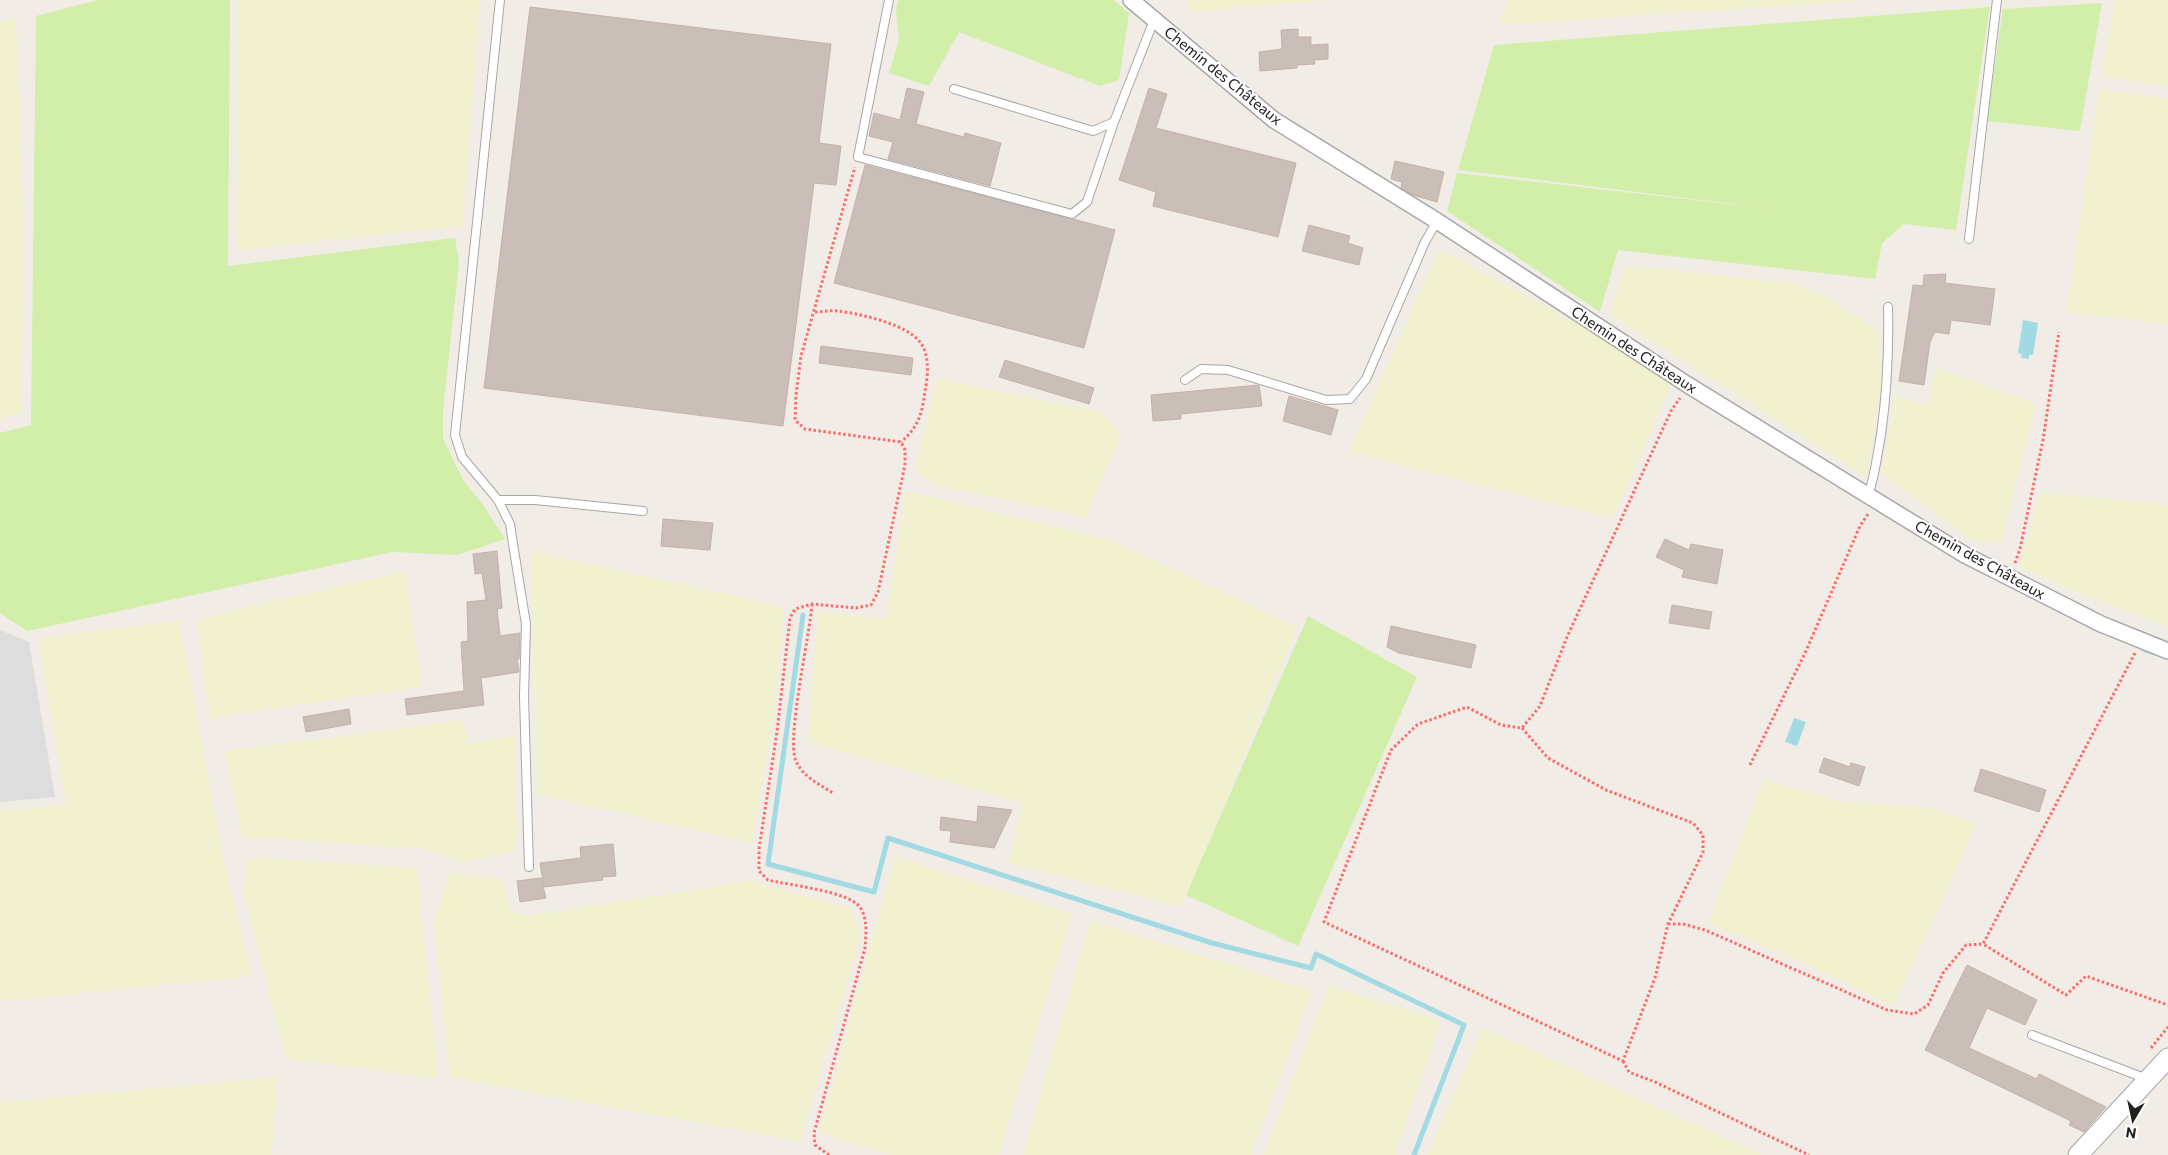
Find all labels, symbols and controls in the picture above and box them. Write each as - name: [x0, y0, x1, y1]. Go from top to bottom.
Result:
- street label: Chemin des Châteaux: [1161, 22, 1286, 128]
- street label: Chemin des Châteaux: [1568, 302, 1701, 397]
- street label: Chemin des Châteaux: [1912, 516, 2049, 602]
- north arrow: [2108, 1095, 2158, 1145]
- text: N: [2124, 1124, 2137, 1143]

